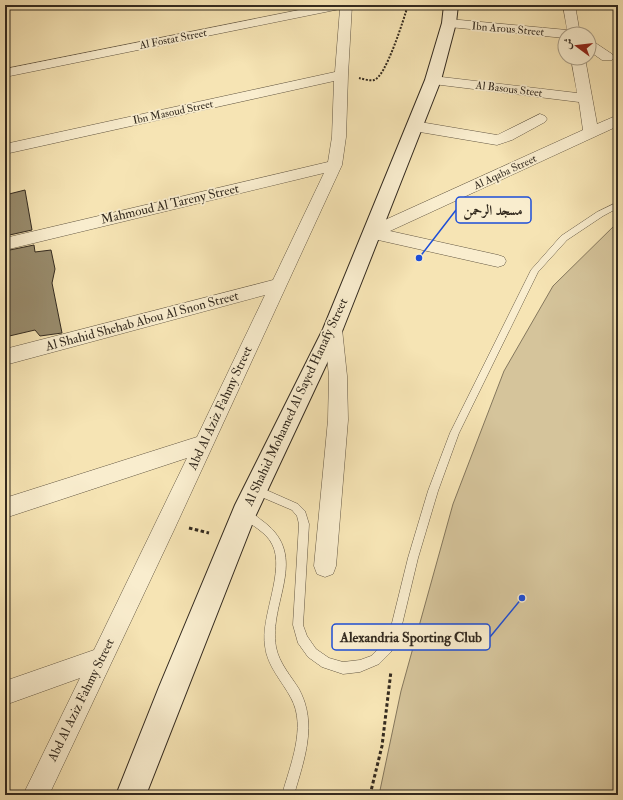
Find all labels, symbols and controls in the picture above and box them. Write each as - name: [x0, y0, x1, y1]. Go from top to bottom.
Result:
- street label: Ibn Arous Street: [471, 19, 545, 39]
- street label: Al Fostat Street: [137, 26, 208, 52]
- north arrow: [557, 26, 597, 66]
- text: ش: [560, 37, 576, 50]
- street label: Al Basous Steet: [474, 78, 544, 100]
- street label: Ibn Masoud Street: [132, 97, 215, 127]
- street label: Al Aqaba Street: [471, 152, 539, 193]
- street label: Mahmoud Al Tareny Street: [99, 180, 241, 229]
- callout: مسجد الرحمن: [456, 197, 531, 223]
- text: مسجد الرحمن: [463, 202, 523, 220]
- street label: Al Shahid Shehab Abou Al Snon Street: [43, 287, 240, 355]
- street label: Al Shahid Mohamed Al Sayed Hanafy Street: [240, 296, 352, 510]
- street label: Abd Al Aziz Fahmy Street: [184, 344, 257, 474]
- callout: Alexandria Sporting Club: [332, 624, 490, 650]
- text: Alexandria Sporting Club: [339, 629, 482, 647]
- street label: Abd Al Aziz Fahmy Street: [44, 636, 119, 765]

